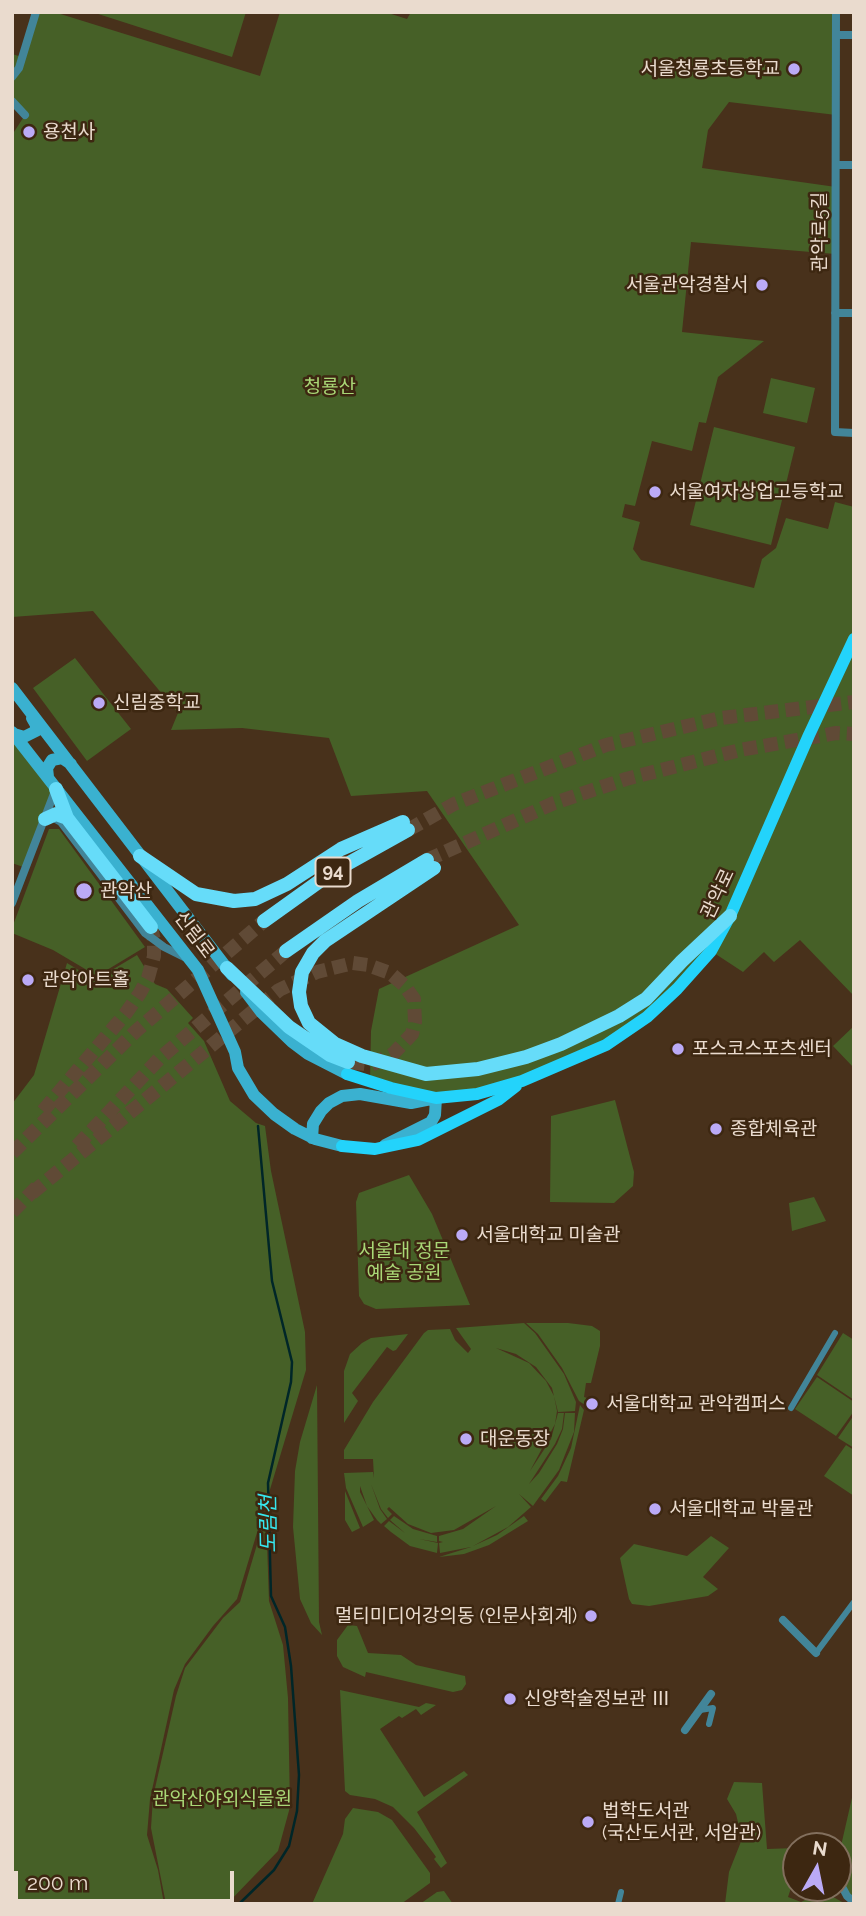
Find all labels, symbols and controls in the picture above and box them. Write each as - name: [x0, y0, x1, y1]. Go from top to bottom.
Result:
- place label: 서울청룡초등학교: [640, 58, 780, 80]
- marker: 서울청룡초등학교: [786, 61, 802, 77]
- place label: 용천사: [43, 121, 95, 143]
- marker: 용천사: [21, 124, 37, 140]
- street label: 관악로5길: [809, 192, 831, 272]
- place label: 서울관악경찰서: [626, 274, 748, 296]
- marker: 서울관악경찰서: [754, 277, 770, 293]
- park label: 청룡산: [304, 376, 356, 398]
- place label: 서울여자상업고등학교: [669, 481, 844, 503]
- marker: 서울여자상업고등학교: [647, 484, 663, 500]
- place label: 신림중학교: [113, 692, 200, 714]
- marker: 신림중학교: [91, 695, 107, 711]
- road number: 94: [316, 858, 350, 886]
- street label: 관악로: [697, 865, 739, 923]
- place label: 관악산: [100, 880, 152, 902]
- marker: 관악산: [74, 881, 94, 901]
- street label: 신림로: [169, 907, 219, 963]
- place label: 관악아트홀: [42, 969, 129, 991]
- marker: 관악아트홀: [20, 972, 36, 988]
- place label: 포스코스포츠센터: [692, 1038, 832, 1060]
- marker: 포스코스포츠센터: [670, 1041, 686, 1057]
- place label: 종합체육관: [730, 1118, 817, 1140]
- marker: 종합체육관: [708, 1121, 724, 1137]
- place label: 서울대학교 미술관: [476, 1224, 621, 1246]
- marker: 서울대학교 미술관: [454, 1227, 470, 1243]
- park label: 서울대 정문 예술 공원: [358, 1240, 450, 1284]
- place label: 서울대학교 관악캠퍼스: [606, 1393, 786, 1415]
- marker: 서울대학교 관악캠퍼스: [584, 1396, 600, 1412]
- place label: 대운동장: [480, 1428, 550, 1450]
- marker: 대운동장: [458, 1431, 474, 1447]
- water label: 도림천: [256, 1495, 282, 1553]
- place label: 서울대학교 박물관: [669, 1498, 814, 1520]
- marker: 서울대학교 박물관: [647, 1501, 663, 1517]
- place label: 멀티미디어강의동 (인문사회계): [335, 1605, 577, 1627]
- marker: 멀티미디어강의동 (인문사회계): [583, 1608, 599, 1624]
- place label: 신양학술정보관 Ⅲ: [524, 1688, 670, 1710]
- marker: 신양학술정보관 Ⅲ: [502, 1691, 518, 1707]
- park label: 관악산야외식물원: [152, 1788, 292, 1810]
- place label: 법학도서관 (국산도서관, 서암관): [602, 1800, 761, 1844]
- marker: 법학도서관 (국산도서관, 서암관): [580, 1814, 596, 1830]
- north arrow: [782, 1832, 852, 1902]
- text: N: [811, 1836, 829, 1860]
- scale bar: [18, 1856, 238, 1900]
- text: 200 m: [27, 1870, 88, 1895]

